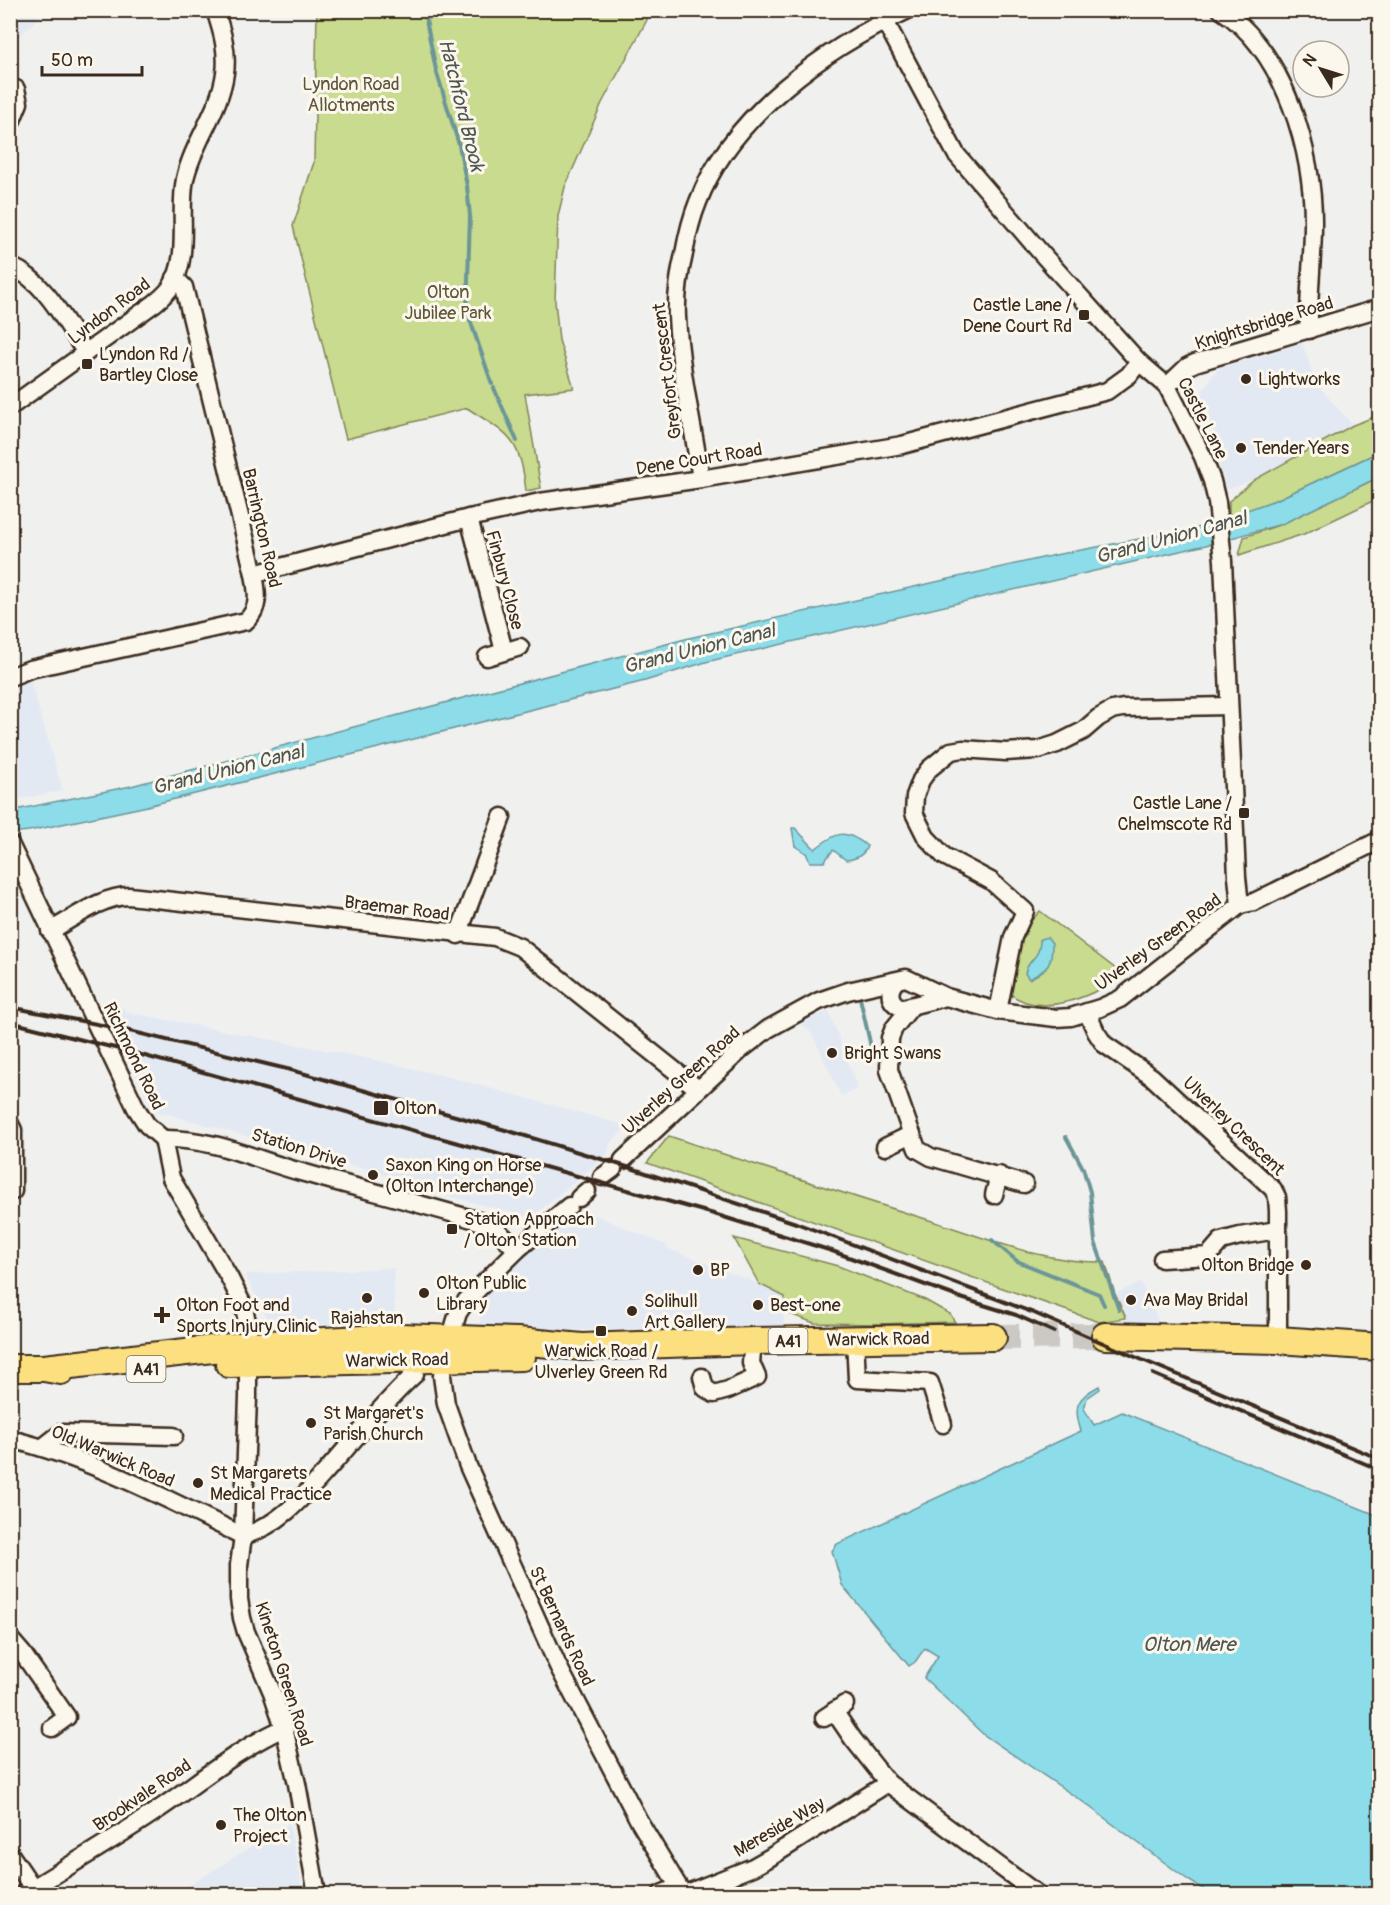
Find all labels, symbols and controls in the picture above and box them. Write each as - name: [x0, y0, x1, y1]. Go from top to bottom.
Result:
- water label: Hatchford Brook: [433, 36, 490, 175]
- scale bar: [42, 39, 142, 77]
- north arrow: [1291, 39, 1351, 99]
- text: 50 m: [51, 49, 93, 72]
- text: N: [1299, 50, 1321, 71]
- park label: Lyndon Road Allotments: [302, 73, 400, 117]
- street label: Lyndon Road: [64, 273, 155, 350]
- park label: Olton Jubilee Park: [404, 281, 492, 325]
- street label: Knightsbridge Road: [1192, 292, 1336, 355]
- place label: Castle Lane / Dene Court Rd: [963, 294, 1072, 338]
- street label: Greyfort Crescent: [648, 301, 687, 440]
- marker: Castle Lane / Dene Court Rd: [1077, 308, 1091, 322]
- place label: Lyndon Rd / Bartley Close: [99, 343, 198, 387]
- marker: Lyndon Rd / Bartley Close: [80, 357, 94, 371]
- place label: Lightworks: [1258, 368, 1340, 391]
- marker: Lightworks: [1239, 372, 1253, 386]
- street label: Castle Lane: [1172, 373, 1233, 463]
- place label: Tender Years: [1253, 437, 1349, 460]
- street label: Dene Court Road: [634, 438, 764, 481]
- marker: Tender Years: [1234, 441, 1248, 455]
- street label: Barrington Road: [237, 466, 286, 590]
- water label: Grand Union Canal: [1093, 505, 1252, 570]
- street label: Finbury Close: [480, 528, 529, 632]
- water label: Grand Union Canal: [621, 617, 780, 679]
- water label: Grand Union Canal: [150, 738, 309, 800]
- place label: Castle Lane / Chelmscote Rd: [1117, 792, 1232, 836]
- marker: Castle Lane / Chelmscote Rd: [1237, 806, 1251, 820]
- street label: Ulverley Green Road: [1090, 889, 1226, 996]
- street label: Braemar Road: [343, 891, 451, 926]
- street label: Richmond Road: [98, 999, 170, 1114]
- street label: Ulverley Green Road: [617, 1021, 745, 1139]
- place label: Bright Swans: [844, 1042, 941, 1065]
- marker: Bright Swans: [825, 1046, 839, 1060]
- street label: Ulverley Crescent: [1178, 1072, 1290, 1181]
- place label: Olton: [394, 1097, 437, 1120]
- marker: Olton: [372, 1099, 390, 1117]
- street label: Station Drive: [249, 1123, 349, 1174]
- place label: Saxon King on Horse (Olton Interchange): [385, 1154, 542, 1198]
- marker: Saxon King on Horse (Olton Interchange): [366, 1168, 380, 1182]
- place label: Station Approach / Olton Station: [464, 1208, 594, 1252]
- marker: Station Approach / Olton Station: [445, 1222, 459, 1236]
- place label: Olton Bridge: [1201, 1254, 1294, 1277]
- marker: Olton Bridge: [1299, 1258, 1313, 1272]
- place label: BP: [710, 1259, 730, 1282]
- marker: BP: [691, 1263, 705, 1277]
- place label: Olton Public Library: [436, 1272, 527, 1316]
- marker: Olton Public Library: [417, 1286, 431, 1300]
- place label: Ava May Bridal: [1143, 1289, 1248, 1312]
- place label: Solihull Art Gallery: [644, 1290, 725, 1334]
- marker: Rajahstan: [360, 1291, 374, 1305]
- marker: Ava May Bridal: [1124, 1293, 1138, 1307]
- place label: Olton Foot and Sports Injury Clinic: [176, 1294, 317, 1338]
- place label: Best-one: [770, 1294, 841, 1317]
- marker: Best-one: [751, 1298, 765, 1312]
- marker: Solihull Art Gallery: [625, 1304, 639, 1318]
- marker: Olton Foot and Sports Injury Clinic: [153, 1306, 171, 1324]
- place label: Rajahstan: [330, 1307, 404, 1330]
- marker: Warwick Road / Ulverley Green Rd: [594, 1324, 608, 1338]
- street label: Warwick Road: [826, 1327, 930, 1352]
- road number: A41: [768, 1328, 808, 1354]
- place label: Warwick Road / Ulverley Green Rd: [534, 1340, 668, 1384]
- street label: Warwick Road: [345, 1348, 449, 1373]
- road number: A41: [126, 1356, 166, 1382]
- place label: St Margaret's Parish Church: [323, 1402, 424, 1446]
- marker: St Margaret's Parish Church: [304, 1416, 318, 1430]
- street label: Old Warwick Road: [48, 1420, 178, 1493]
- place label: St Margarets Medical Practice: [210, 1462, 332, 1506]
- marker: St Margarets Medical Practice: [191, 1476, 205, 1490]
- street label: St Bernards Road: [524, 1563, 599, 1690]
- street label: Kineton Green Road: [249, 1599, 318, 1749]
- water label: Olton Mere: [1143, 1632, 1237, 1657]
- street label: Brookvale Road: [89, 1754, 196, 1837]
- street label: Mereside Way: [730, 1792, 829, 1863]
- place label: The Olton Project: [233, 1804, 307, 1848]
- marker: The Olton Project: [214, 1818, 228, 1832]

